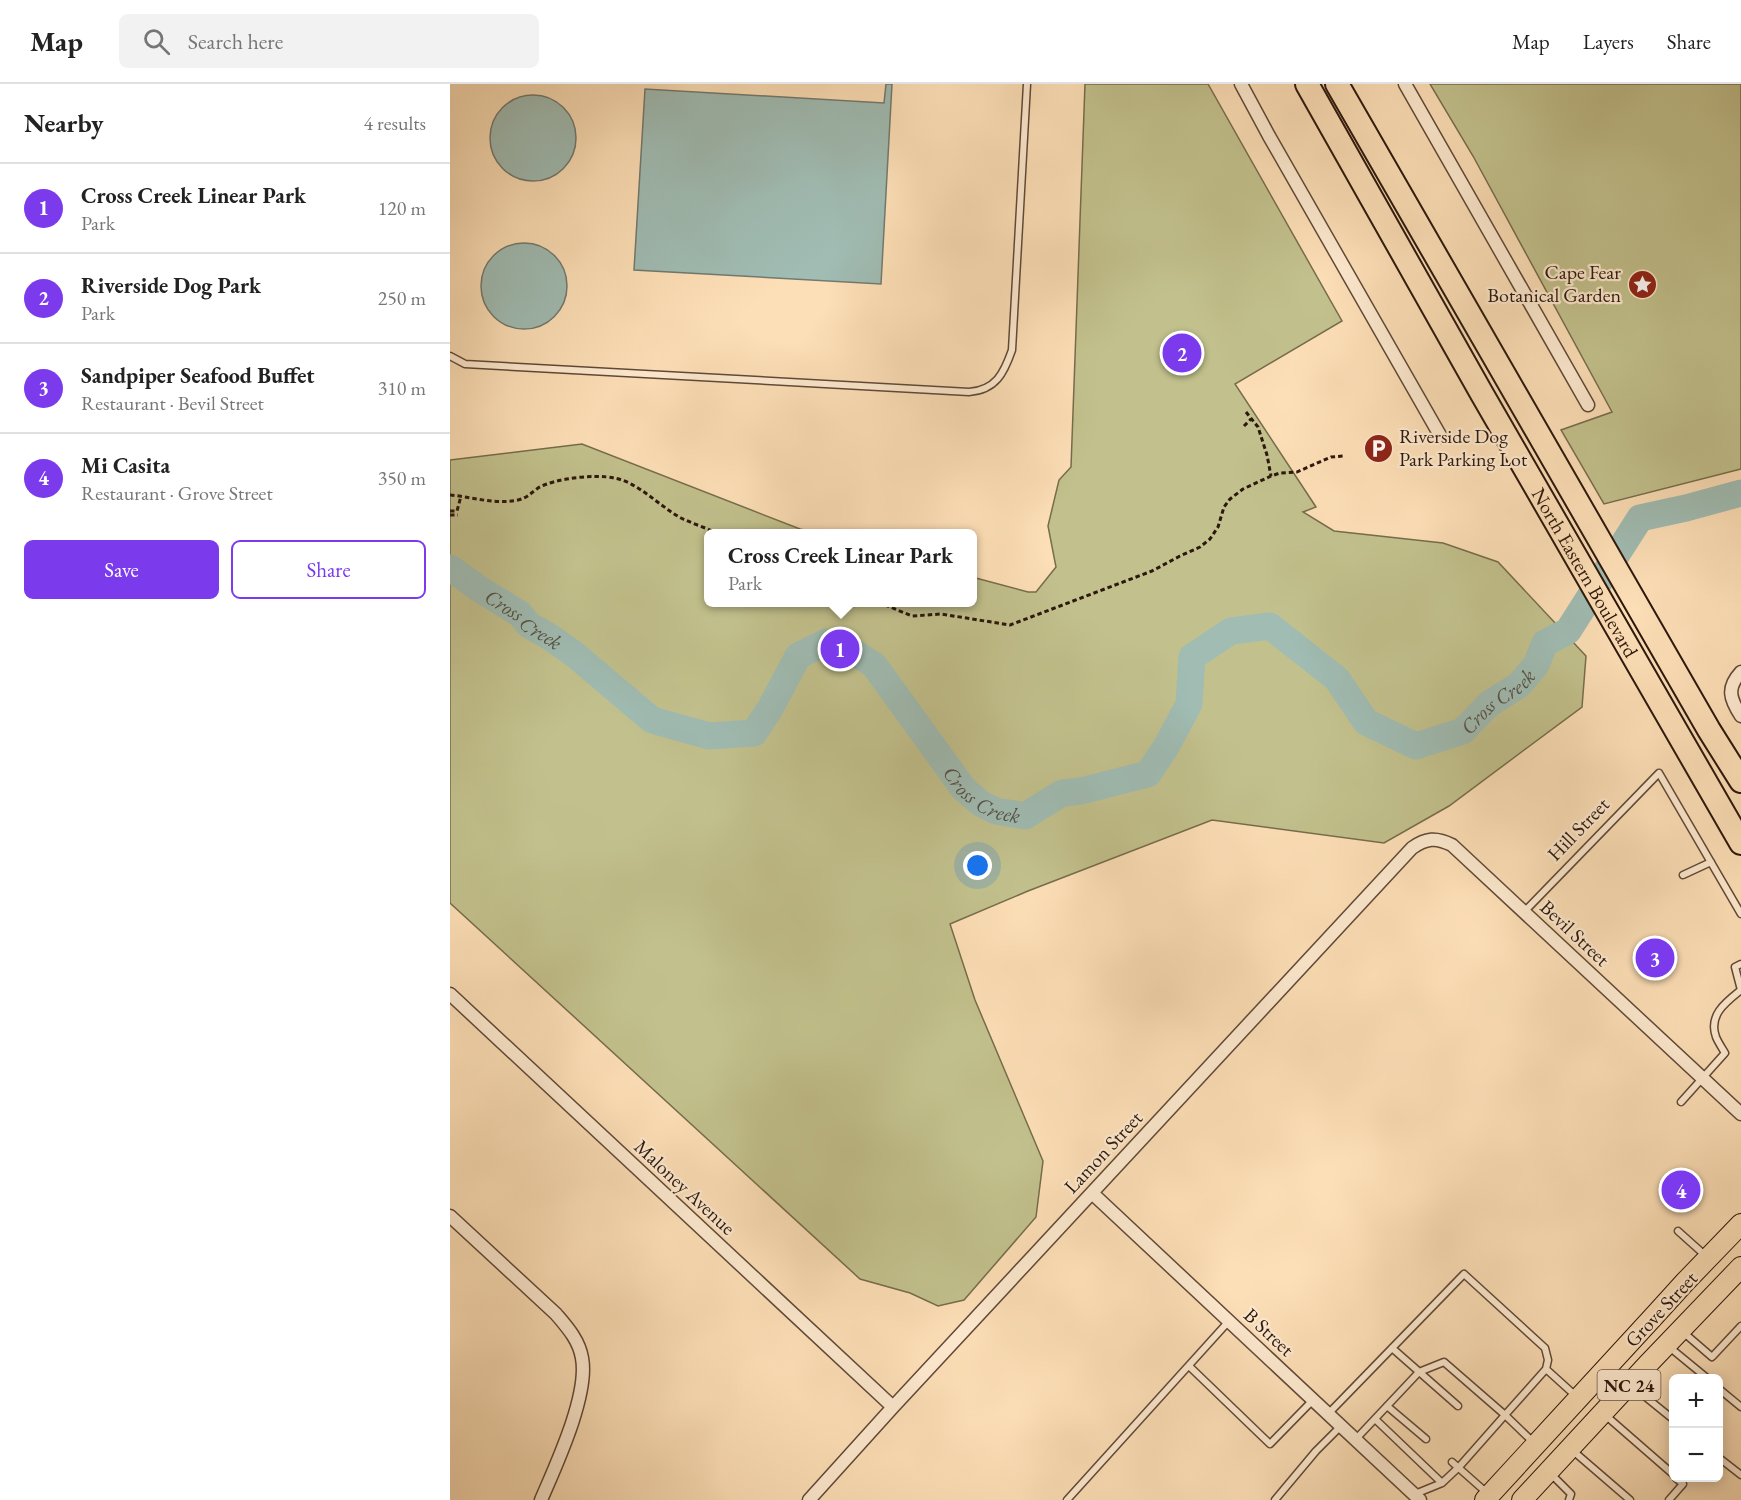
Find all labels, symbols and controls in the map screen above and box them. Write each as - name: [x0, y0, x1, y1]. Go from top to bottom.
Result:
- search box: [119, 14, 539, 68]
- text: Map: [30, 23, 83, 59]
- icon: search: [140, 25, 173, 58]
- text: Search here: [188, 27, 283, 56]
- text: Map: [1512, 28, 1550, 55]
- text: Layers: [1583, 28, 1634, 55]
- text: Share: [1667, 28, 1711, 55]
- text: Nearby: [24, 106, 104, 140]
- text: 4 results: [363, 110, 426, 136]
- text: Cross Creek Linear Park: [81, 181, 306, 210]
- text: 1: [38, 195, 49, 221]
- text: 120 m: [378, 195, 426, 221]
- text: Park: [81, 210, 115, 236]
- place label: Cape Fear Botanical Garden: [1487, 259, 1621, 308]
- place icon: Cape Fear Botanical Garden: [1626, 268, 1658, 300]
- text: Riverside Dog Park: [81, 271, 261, 300]
- text: 2: [38, 285, 49, 311]
- text: 250 m: [378, 285, 426, 311]
- text: Park: [81, 300, 115, 326]
- pin: 2: [1162, 330, 1202, 376]
- text: Sandpiper Seafood Buffet: [81, 361, 315, 390]
- text: 3: [38, 375, 49, 401]
- text: 310 m: [378, 375, 426, 401]
- text: Restaurant · Bevil Street: [81, 390, 264, 416]
- place label: Riverside Dog Park Parking Lot: [1399, 423, 1528, 472]
- parking icon: Riverside Dog Park Parking Lot: [1362, 432, 1394, 464]
- text: Mi Casita: [81, 451, 170, 480]
- text: 4: [38, 465, 49, 491]
- text: 350 m: [378, 465, 426, 491]
- text: Restaurant · Grove Street: [81, 480, 273, 506]
- street label: North Eastern Boulevard: [1526, 483, 1645, 663]
- popup: [704, 529, 977, 607]
- button: Save: [24, 540, 219, 599]
- button: Share: [231, 540, 426, 599]
- text: Cross Creek Linear Park: [728, 541, 953, 570]
- text: Park: [728, 570, 762, 596]
- water label: Cross Creek: [480, 582, 568, 656]
- pin: 1: [820, 626, 860, 672]
- water label: Cross Creek: [1454, 663, 1541, 740]
- water label: Cross Creek: [938, 760, 1023, 829]
- street label: Hill Street: [1541, 791, 1615, 866]
- your location: [963, 851, 992, 880]
- street label: Bevil Street: [1535, 894, 1616, 972]
- pin: 3: [1636, 936, 1674, 980]
- street label: Lamon Street: [1058, 1105, 1148, 1199]
- street label: Maloney Avenue: [629, 1134, 741, 1241]
- pin: 4: [1662, 1168, 1700, 1212]
- street label: Grove Street: [1619, 1265, 1703, 1353]
- street label: B Street: [1238, 1302, 1300, 1362]
- road number: NC 24: [1598, 1370, 1660, 1400]
- map controls: [1669, 1374, 1723, 1482]
- button: +: [1669, 1374, 1723, 1428]
- button: −: [1669, 1428, 1723, 1482]

